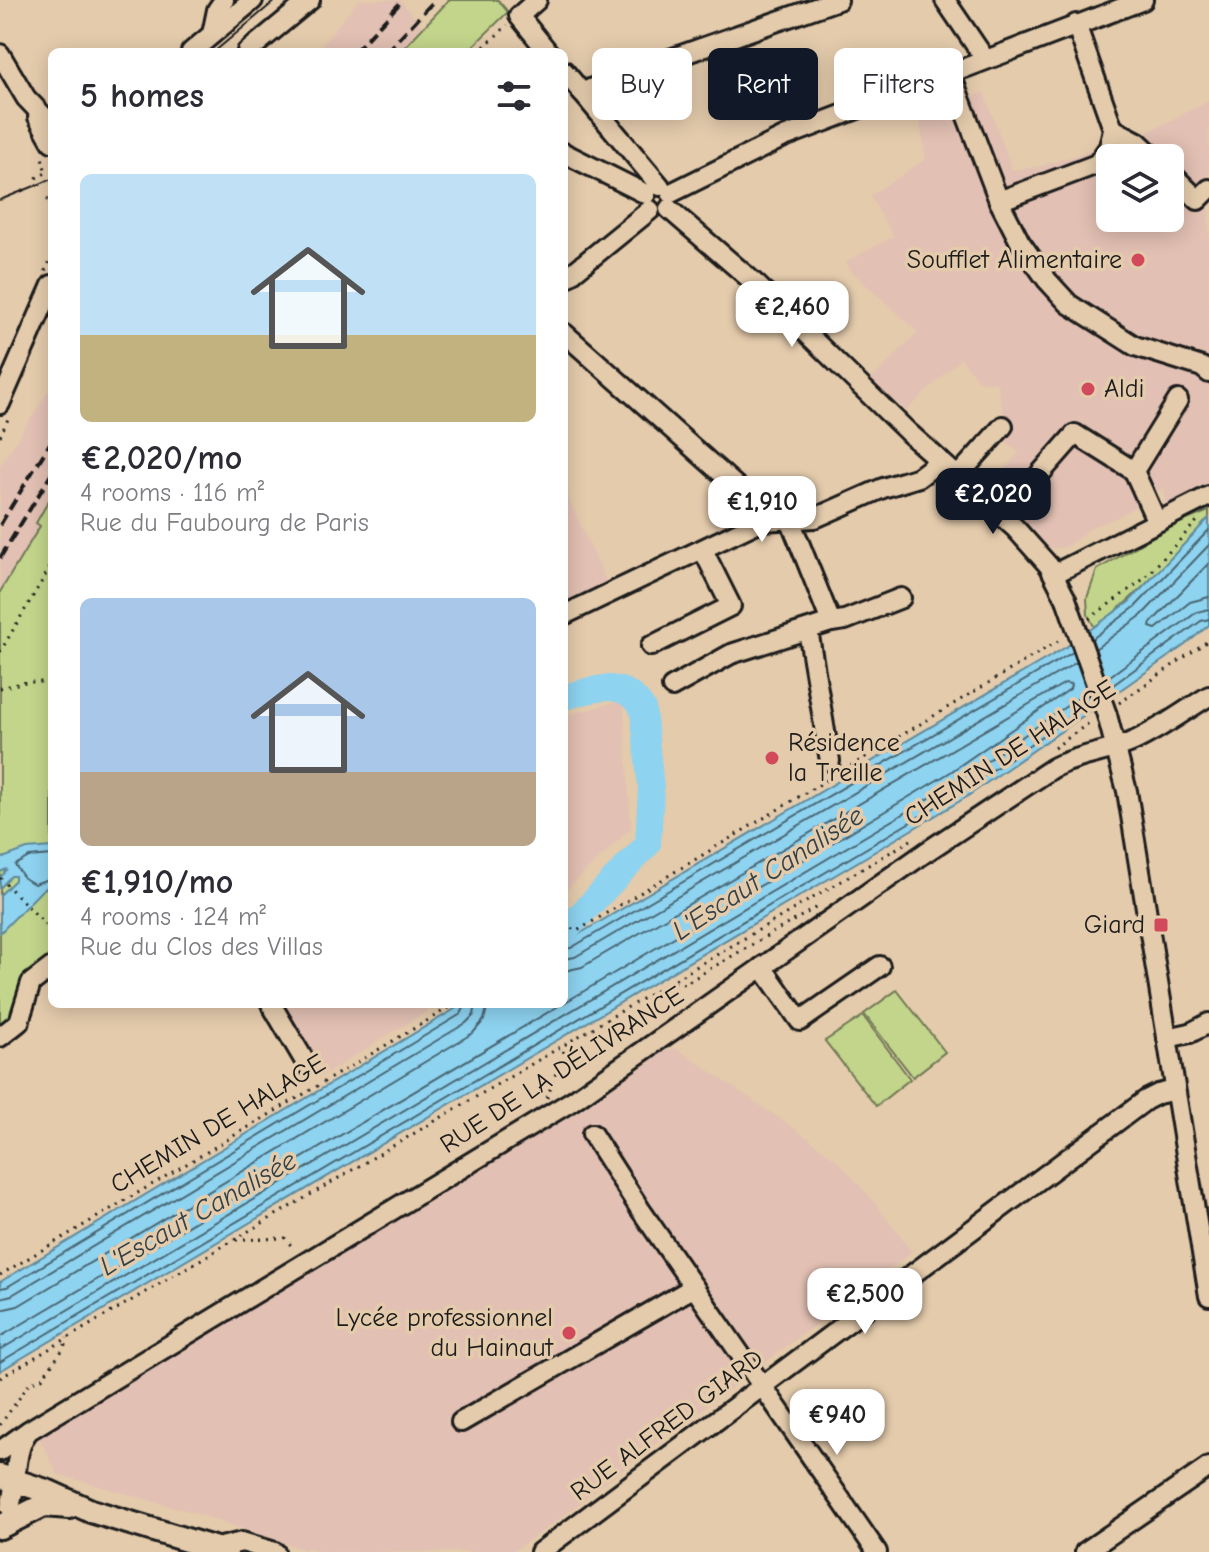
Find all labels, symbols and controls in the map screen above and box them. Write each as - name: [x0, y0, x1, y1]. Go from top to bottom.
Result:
- chip: Buy: [592, 48, 692, 120]
- chip: Rent: [708, 48, 818, 120]
- chip: Filters: [834, 48, 963, 120]
- icon: filters: [492, 74, 536, 118]
- text: 5 homes: [80, 76, 204, 116]
- map controls: [1096, 144, 1184, 232]
- button: layers: [1096, 144, 1184, 232]
- icon: home: [236, 226, 380, 370]
- place label: Soufflet Alimentaire: [907, 245, 1122, 275]
- marker: Soufflet Alimentaire: [1129, 251, 1147, 269]
- pin: €2,460: [727, 281, 857, 349]
- text: €2,460: [754, 292, 830, 322]
- place label: Aldi: [1104, 374, 1144, 404]
- marker: Aldi: [1079, 380, 1097, 398]
- text: €2,020/mo: [80, 438, 242, 478]
- pin: €2,020: [928, 468, 1058, 536]
- pin: €1,910: [697, 476, 827, 544]
- text: 4 rooms · 116 m²: [80, 478, 264, 508]
- text: €2,020: [954, 479, 1032, 509]
- text: €1,910: [726, 487, 798, 517]
- text: Rue du Faubourg de Paris: [80, 508, 369, 538]
- icon: home: [236, 650, 380, 794]
- street label: CHEMIN DE HALAGE: [899, 674, 1121, 832]
- place label: Résidence la Treille: [788, 728, 900, 788]
- marker: Résidence la Treille: [763, 749, 781, 767]
- water label: L'Escaut Canalisée: [666, 799, 870, 947]
- text: €1,910/mo: [80, 862, 233, 902]
- text: 4 rooms · 124 m²: [80, 902, 266, 932]
- place label: Giard: [1084, 910, 1145, 940]
- marker: Giard: [1152, 916, 1170, 934]
- text: Rue du Clos des Villas: [80, 932, 323, 962]
- street label: RUE DE LA DÉLIVRANCE: [434, 979, 689, 1160]
- street label: CHEMIN DE HALAGE: [105, 1048, 331, 1200]
- water label: L'Escaut Canalisée: [94, 1144, 302, 1282]
- pin: €2,500: [800, 1268, 930, 1336]
- text: €2,500: [825, 1279, 905, 1309]
- place label: Lycée professionnel du Hainaut: [336, 1303, 555, 1363]
- marker: Lycée professionnel du Hainaut: [560, 1324, 578, 1342]
- street label: RUE ALFRED GIARD: [565, 1343, 769, 1507]
- pin: €940: [790, 1389, 884, 1457]
- text: €940: [808, 1400, 866, 1430]

